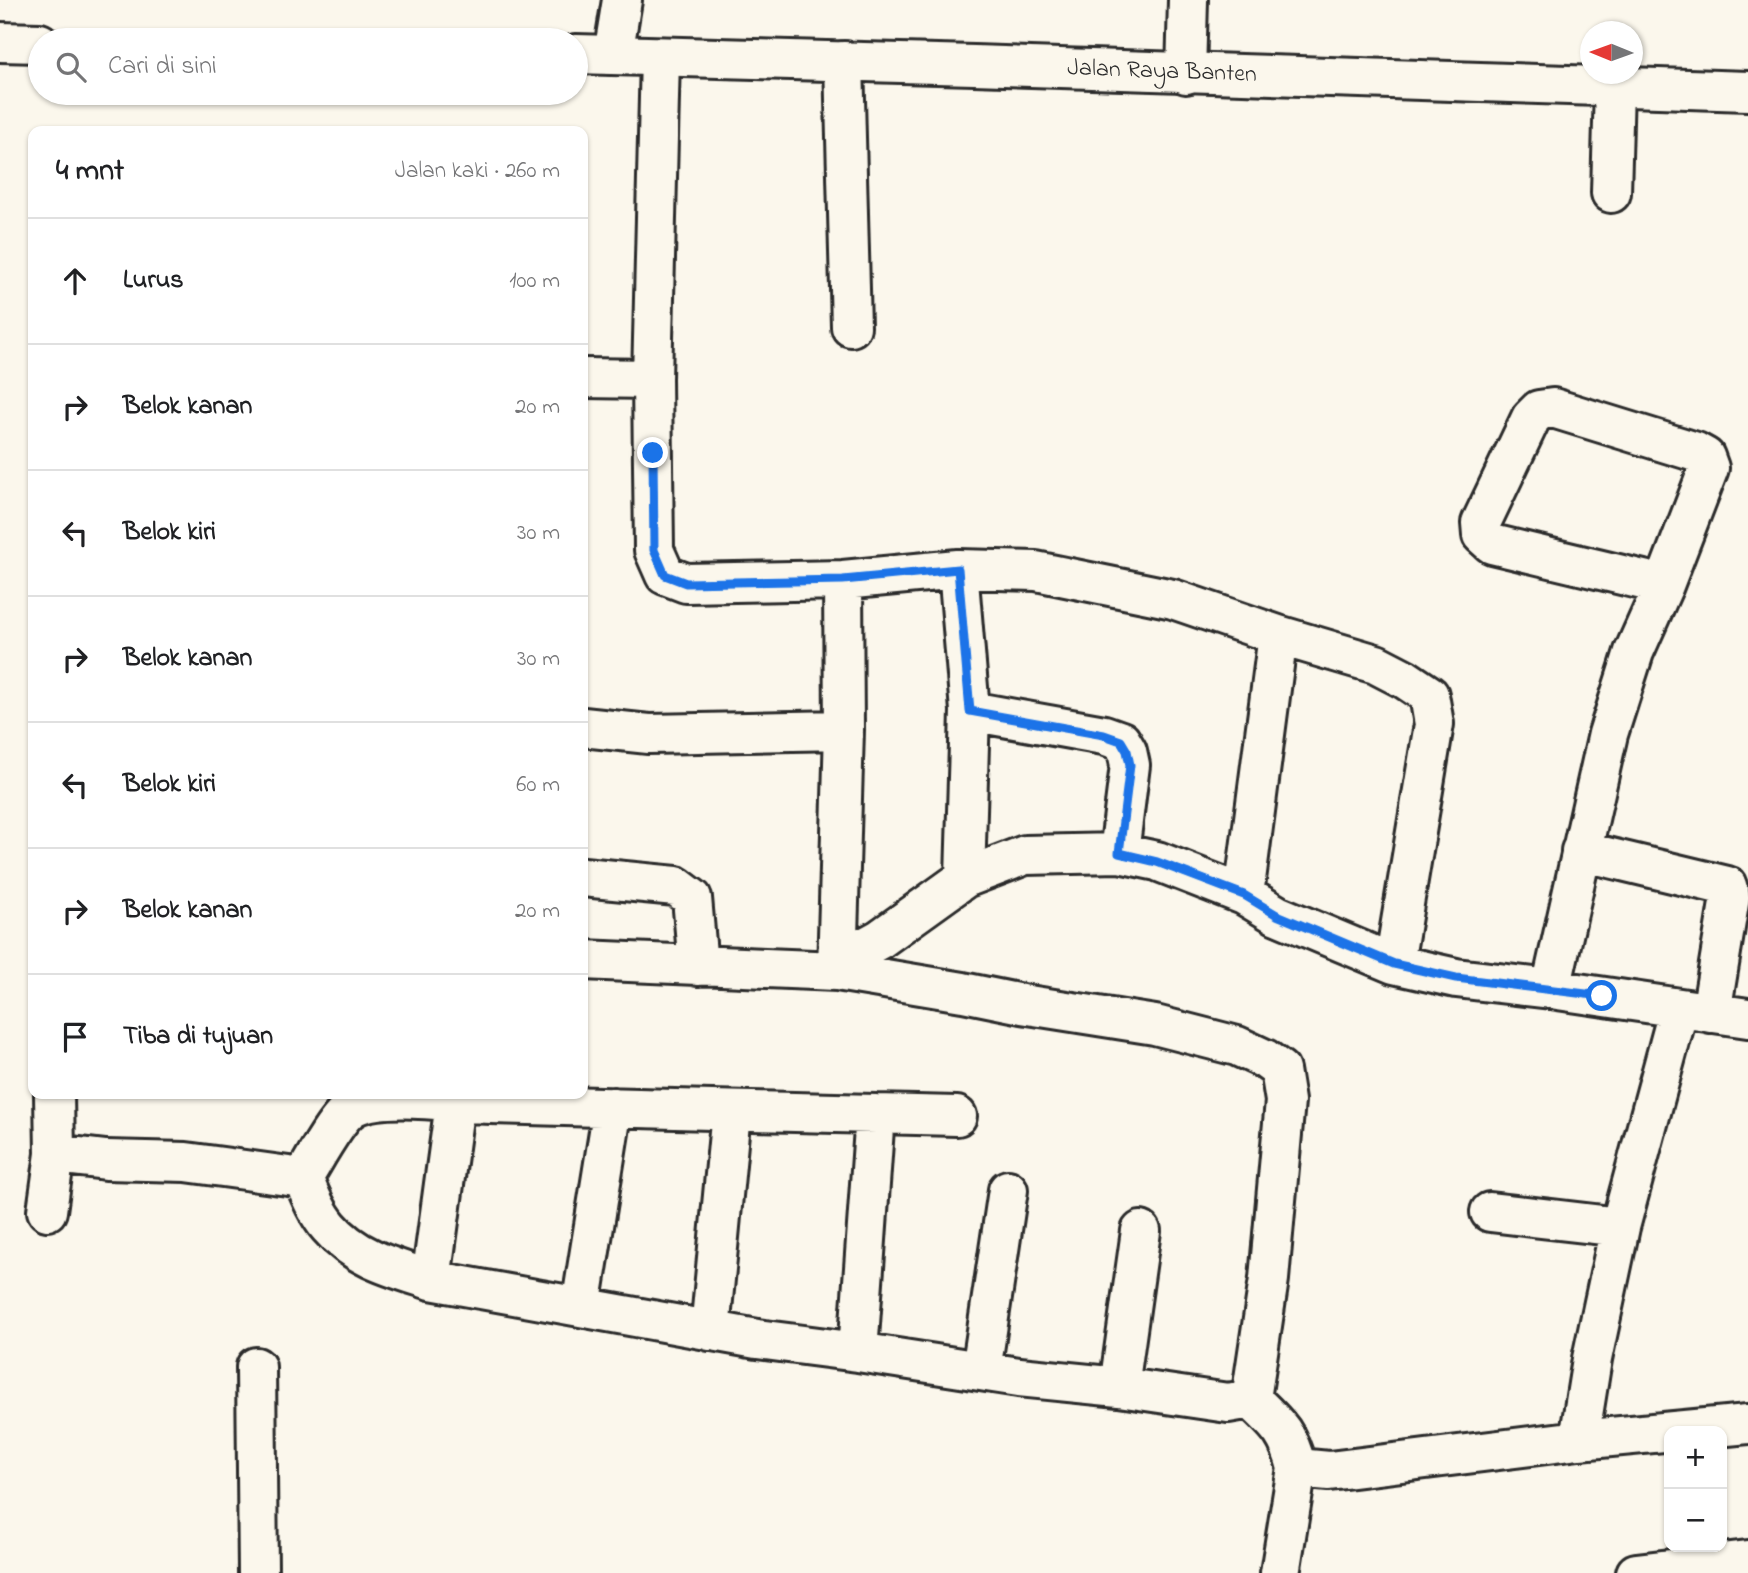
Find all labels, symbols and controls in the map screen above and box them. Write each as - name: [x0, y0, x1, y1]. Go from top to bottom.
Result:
- north arrow: [1580, 21, 1643, 84]
- search box: [28, 28, 588, 105]
- icon: search: [52, 48, 90, 86]
- text: Cari di sini: [108, 48, 217, 86]
- street label: Jalan Raya Banten: [1067, 51, 1257, 94]
- text: 4 mnt: [56, 150, 124, 194]
- text: Jalan kaki · 260 m: [395, 155, 560, 188]
- icon: ahead: [56, 262, 94, 300]
- text: Lurus: [123, 262, 184, 300]
- text: 100 m: [509, 265, 560, 298]
- icon: right: [56, 388, 94, 426]
- text: Belok kanan: [123, 388, 252, 426]
- text: 20 m: [515, 391, 560, 424]
- route end: [637, 437, 668, 468]
- icon: left: [56, 514, 94, 552]
- text: Belok kiri: [123, 514, 216, 552]
- text: 30 m: [517, 517, 560, 550]
- icon: right: [56, 640, 94, 678]
- text: Belok kanan: [123, 640, 252, 678]
- text: 30 m: [517, 643, 560, 676]
- icon: left: [56, 766, 94, 804]
- text: Belok kiri: [123, 766, 216, 804]
- text: 60 m: [516, 769, 560, 802]
- icon: right: [56, 892, 94, 930]
- text: Belok kanan: [123, 892, 252, 930]
- text: 20 m: [515, 895, 560, 928]
- route start: [1586, 980, 1617, 1011]
- icon: arrive: [56, 1018, 94, 1056]
- text: Tiba di tujuan: [123, 1018, 273, 1056]
- map controls: [1664, 1426, 1727, 1552]
- button: +: [1664, 1426, 1727, 1489]
- button: −: [1664, 1489, 1727, 1552]

